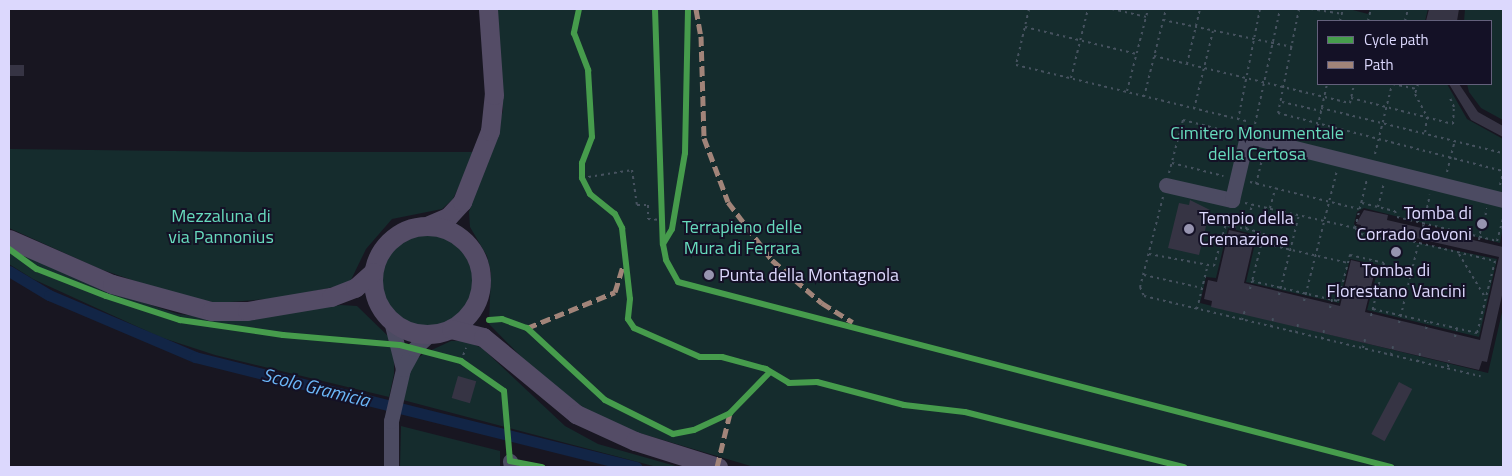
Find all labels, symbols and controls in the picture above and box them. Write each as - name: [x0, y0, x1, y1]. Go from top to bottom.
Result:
- legend: [1317, 20, 1492, 85]
- text: Cycle path: [1364, 28, 1429, 51]
- text: Path: [1364, 53, 1394, 76]
- park label: Cimitero Monumentale della Certosa: [1170, 123, 1344, 166]
- place label: Tomba di Corrado Govoni: [1356, 203, 1472, 245]
- park label: Mezzaluna di via Pannonius: [168, 206, 274, 248]
- place label: Tempio della Cremazione: [1199, 208, 1294, 250]
- park label: Terrapieno delle Mura di Ferrara: [682, 217, 802, 260]
- marker: Tomba di Corrado Govoni: [1476, 218, 1488, 230]
- marker: Tempio della Cremazione: [1183, 223, 1195, 235]
- marker: Tomba di Florestano Vancini: [1390, 246, 1402, 258]
- place label: Tomba di Florestano Vancini: [1326, 260, 1466, 302]
- place label: Punta della Montagnola: [719, 264, 899, 286]
- marker: Punta della Montagnola: [703, 269, 715, 281]
- water label: Scolo Gramicia: [260, 363, 372, 411]

